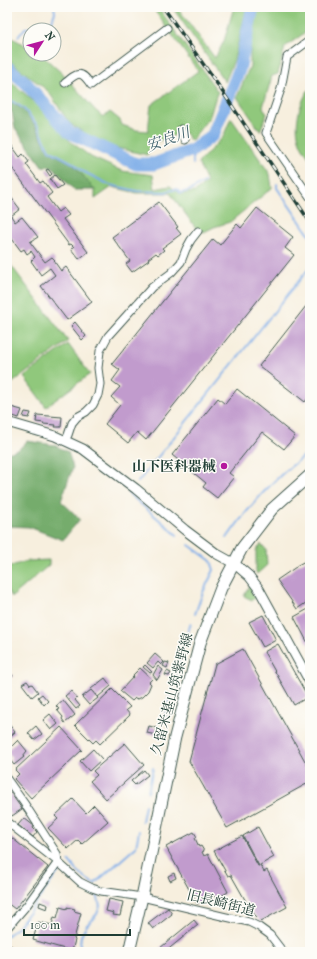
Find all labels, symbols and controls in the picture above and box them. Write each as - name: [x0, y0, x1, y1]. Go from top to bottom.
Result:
- north arrow: [22, 22, 62, 62]
- text: N: [42, 29, 58, 44]
- water label: 安良川: [144, 122, 194, 155]
- place label: 山下医科器械: [132, 458, 216, 475]
- marker: 山下医科器械: [219, 461, 229, 471]
- street label: 久留米基山筑紫野線: [147, 631, 197, 757]
- street label: 旧長崎街道: [185, 886, 257, 920]
- scale bar: [24, 911, 130, 937]
- text: 100 m: [30, 918, 60, 932]

